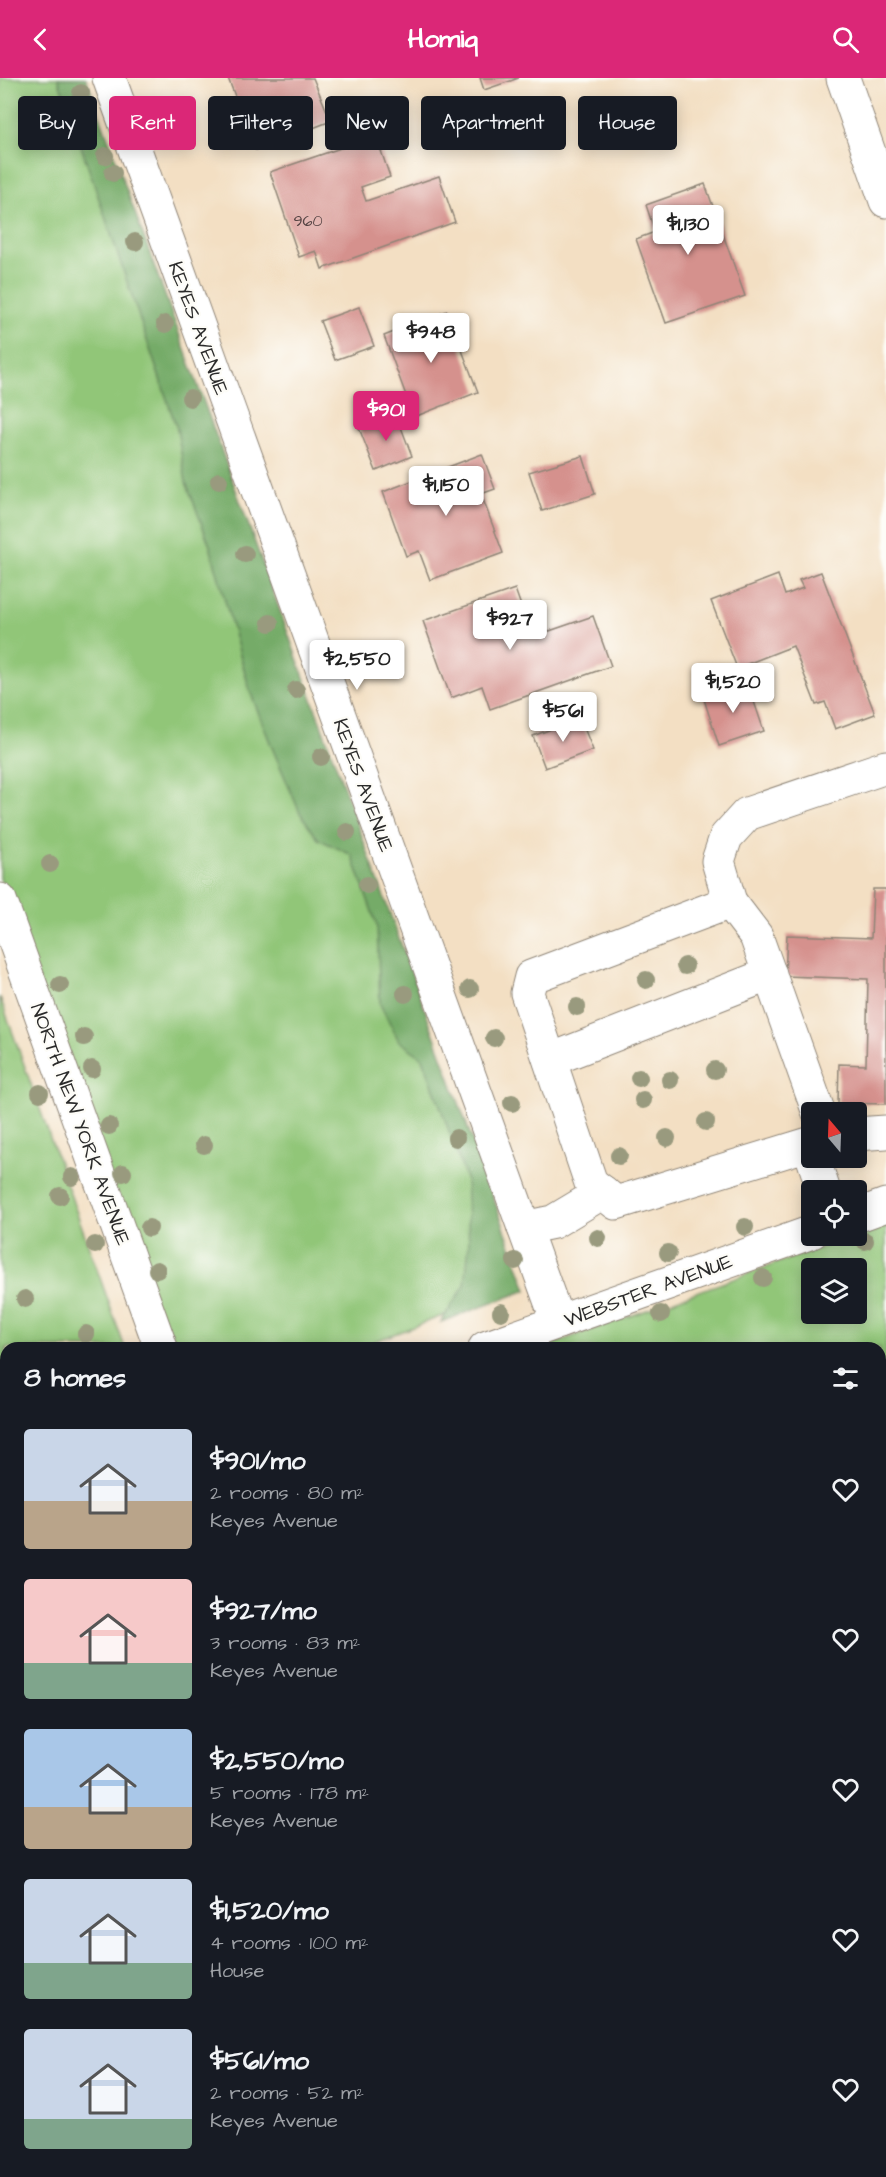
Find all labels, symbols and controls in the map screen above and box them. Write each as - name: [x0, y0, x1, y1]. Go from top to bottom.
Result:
- text: Homiq: [408, 20, 478, 58]
- icon: back: [24, 23, 57, 56]
- icon: search: [829, 23, 862, 56]
- chip: Buy: [18, 96, 97, 150]
- chip: Rent: [109, 96, 196, 150]
- chip: Filters: [208, 96, 313, 150]
- chip: New: [325, 96, 409, 150]
- chip: Apartment: [421, 96, 566, 150]
- chip: House: [578, 96, 677, 150]
- pin: $1,130: [639, 205, 737, 256]
- house number: 960: [293, 210, 323, 232]
- text: $1,130: [667, 210, 709, 238]
- street label: KEYES AVENUE: [161, 258, 235, 399]
- pin: $948: [395, 313, 467, 364]
- text: $948: [406, 318, 456, 346]
- pin: $901: [350, 391, 422, 442]
- text: $901: [367, 396, 405, 424]
- pin: $1,150: [397, 466, 495, 517]
- text: $1,150: [423, 471, 469, 499]
- pin: $927: [474, 600, 546, 651]
- text: $927: [487, 605, 533, 633]
- pin: $2,550: [308, 640, 406, 691]
- text: $2,550: [323, 645, 391, 673]
- pin: $1,520: [684, 663, 782, 714]
- text: $1,520: [705, 668, 761, 696]
- pin: $561: [527, 692, 599, 743]
- text: $561: [543, 697, 583, 725]
- street label: KEYES AVENUE: [326, 715, 400, 856]
- street label: NORTH NEW YORK AVENUE: [23, 1000, 137, 1249]
- north arrow: [801, 1102, 867, 1168]
- map controls: [801, 1102, 867, 1324]
- button: locate: [801, 1180, 867, 1246]
- street label: WEBSTER AVENUE: [560, 1247, 736, 1334]
- button: layers: [801, 1258, 867, 1324]
- text: 8 homes: [24, 1360, 126, 1396]
- icon: filters: [829, 1362, 862, 1395]
- text: $901/mo: [210, 1443, 306, 1479]
- icon: home: [72, 1453, 144, 1525]
- icon: heart: [829, 1473, 862, 1506]
- text: 2 rooms · 80 m²: [210, 1479, 364, 1507]
- text: Keyes Avenue: [210, 1507, 338, 1535]
- text: $927/mo: [210, 1593, 317, 1629]
- icon: home: [72, 1603, 144, 1675]
- icon: heart: [829, 1623, 862, 1656]
- text: 3 rooms · 83 m²: [210, 1629, 360, 1657]
- text: Keyes Avenue: [210, 1657, 338, 1685]
- text: $2,550/mo: [210, 1743, 344, 1779]
- icon: home: [72, 1753, 144, 1825]
- icon: heart: [829, 1773, 862, 1806]
- text: 5 rooms · 178 m²: [210, 1779, 369, 1807]
- text: Keyes Avenue: [210, 1807, 338, 1835]
- text: $1,520/mo: [210, 1893, 329, 1929]
- icon: home: [72, 1903, 144, 1975]
- icon: heart: [829, 1923, 862, 1956]
- text: 4 rooms · 100 m²: [210, 1929, 368, 1957]
- text: House: [210, 1957, 264, 1985]
- text: $561/mo: [210, 2043, 309, 2079]
- icon: home: [72, 2053, 144, 2125]
- icon: heart: [829, 2073, 862, 2106]
- text: 2 rooms · 52 m²: [210, 2079, 364, 2107]
- text: Keyes Avenue: [210, 2107, 338, 2135]

